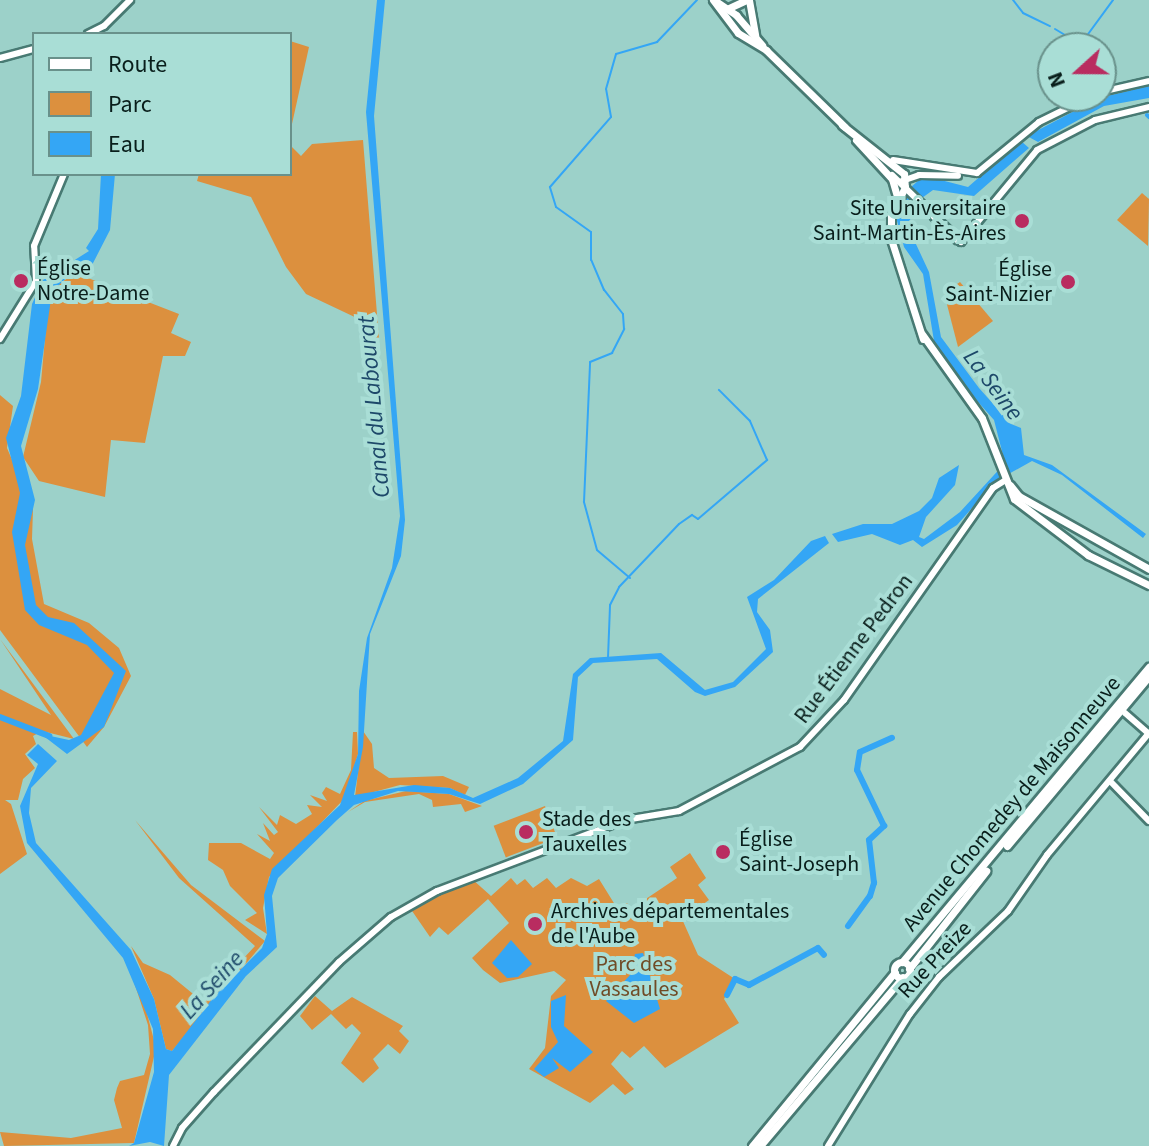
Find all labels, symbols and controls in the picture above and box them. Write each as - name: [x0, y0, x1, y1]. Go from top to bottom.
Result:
- legend: [32, 32, 292, 176]
- north arrow: [1037, 32, 1117, 112]
- text: Route: [108, 47, 167, 82]
- text: N: [1039, 67, 1074, 92]
- text: Parc: [108, 87, 152, 122]
- text: Eau: [108, 127, 146, 162]
- place label: Site Universitaire Saint-Martin-Ès-Aires: [813, 195, 1006, 246]
- marker: Site Universitaire Saint-Martin-Ès-Aires: [1013, 212, 1031, 230]
- place label: Église Notre-Dame: [37, 255, 149, 306]
- place label: Église Saint-Nizier: [945, 256, 1052, 308]
- marker: Église Notre-Dame: [12, 272, 30, 290]
- marker: Église Saint-Nizier: [1059, 273, 1077, 291]
- water label: Canal du Labourat: [352, 315, 396, 499]
- water label: La Seine: [957, 344, 1029, 426]
- street label: Rue Étienne Pedron: [789, 569, 919, 729]
- street label: Avenue Chomedey de Maisonneuve: [897, 671, 1127, 937]
- place label: Stade des Tauxelles: [542, 806, 631, 858]
- marker: Stade des Tauxelles: [517, 823, 535, 841]
- place label: Église Saint-Joseph: [739, 826, 859, 878]
- marker: Église Saint-Joseph: [714, 843, 732, 861]
- place label: Archives départementales de l'Aube: [551, 898, 789, 950]
- marker: Archives départementales de l'Aube: [526, 915, 544, 933]
- street label: Rue Preize: [893, 916, 977, 1004]
- water label: La Seine: [174, 945, 250, 1025]
- park label: Parc des Vassaules: [589, 951, 679, 1002]

